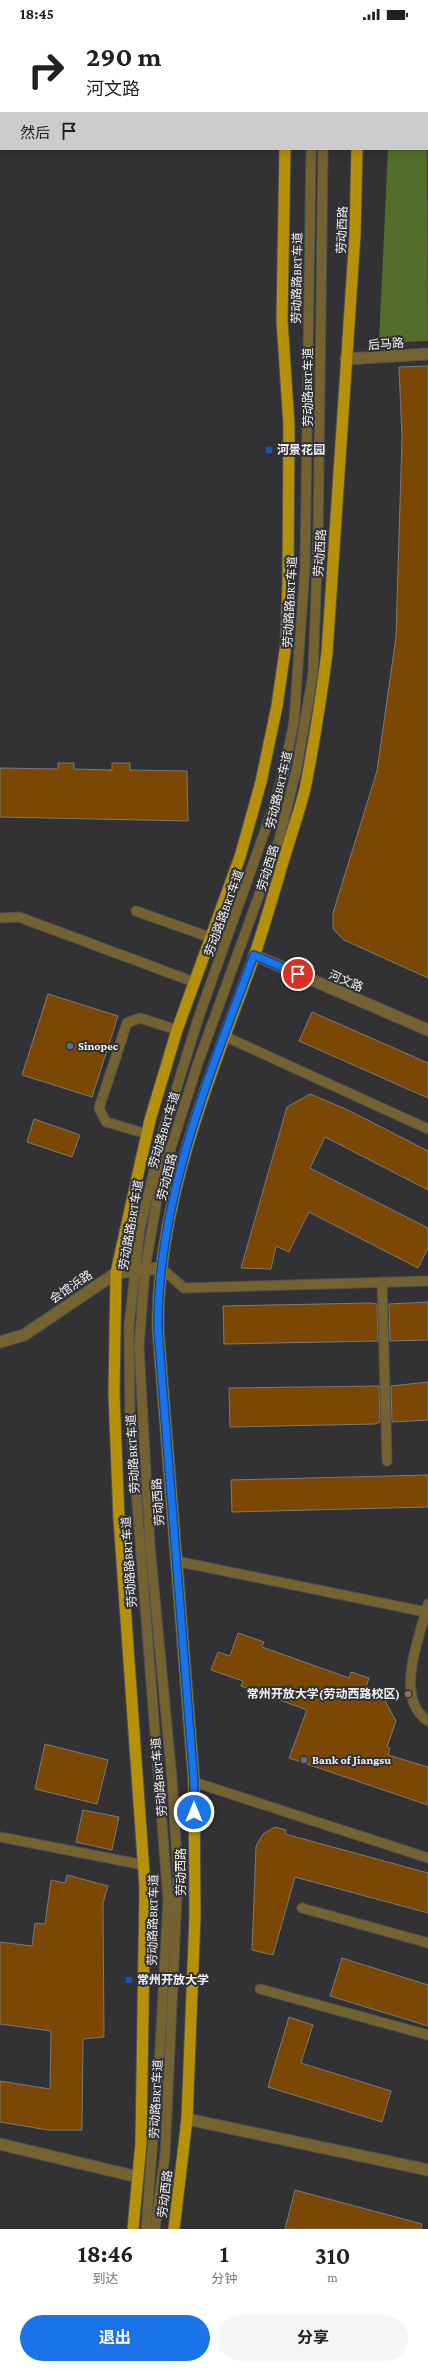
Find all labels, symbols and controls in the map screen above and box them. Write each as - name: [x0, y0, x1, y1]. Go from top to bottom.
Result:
- text: 18:45: [20, 6, 54, 22]
- text: 290 m: [86, 41, 162, 72]
- icon: right: [20, 44, 72, 96]
- text: 河文路: [86, 79, 140, 99]
- icon: arrive: [58, 120, 80, 142]
- text: 然后: [20, 125, 50, 141]
- street label: 劳动西路: [334, 206, 350, 254]
- street label: 劳动路路BRT车道: [289, 232, 305, 324]
- street label: 后马路: [368, 336, 404, 352]
- street label: 劳动路BRT车道: [301, 347, 315, 427]
- place label: 河景花园: [277, 443, 325, 457]
- marker: 河景花园: [264, 445, 274, 455]
- street label: 劳动西路: [311, 529, 329, 577]
- street label: 劳动路路BRT车道: [281, 556, 299, 648]
- street label: 劳动路BRT车道: [263, 750, 295, 830]
- street label: 劳动西路: [254, 843, 282, 893]
- street label: 劳动路路BRT车道: [202, 868, 246, 958]
- pin: [281, 957, 315, 991]
- icon: arrive: [287, 963, 309, 985]
- street label: 河文路: [327, 968, 365, 994]
- place label: Sinopec: [78, 1039, 119, 1053]
- marker: Sinopec: [65, 1041, 75, 1051]
- street label: 劳动路BRT车道: [146, 1090, 182, 1170]
- street label: 劳动西路: [154, 1152, 180, 1202]
- street label: 劳动路路BRT车道: [116, 1179, 146, 1271]
- street label: 会馆浜路: [47, 1268, 95, 1306]
- street label: 劳动路BRT车道: [124, 1414, 142, 1494]
- street label: 劳动西路: [149, 1478, 167, 1526]
- street label: 劳动路路BRT车道: [119, 1516, 139, 1608]
- place label: 常州开放大学(劳动西路校区): [247, 1687, 400, 1701]
- marker: 常州开放大学(劳动西路校区): [403, 1689, 413, 1699]
- street label: 劳动路BRT车道: [149, 1737, 169, 1817]
- place label: Bank of Jiangsu: [312, 1753, 391, 1767]
- marker: Bank of Jiangsu: [299, 1755, 309, 1765]
- position arrow: [173, 1791, 215, 1833]
- street label: 劳动西路: [174, 1848, 188, 1896]
- street label: 劳动路路BRT车道: [145, 1874, 161, 1966]
- place label: 常州开放大学: [137, 1973, 209, 1987]
- marker: 常州开放大学: [124, 1975, 134, 1985]
- street label: 劳动路BRT车道: [147, 2059, 165, 2139]
- street label: 劳动西路: [155, 2169, 175, 2219]
- text: 18:46: [78, 2240, 133, 2267]
- text: 1: [220, 2240, 229, 2267]
- text: 310: [315, 2242, 350, 2269]
- text: m: [327, 2270, 338, 2285]
- text: 到达: [93, 2271, 119, 2286]
- text: 分钟: [211, 2271, 237, 2286]
- button: 退出: [20, 2315, 210, 2361]
- button: 分享: [218, 2315, 408, 2361]

